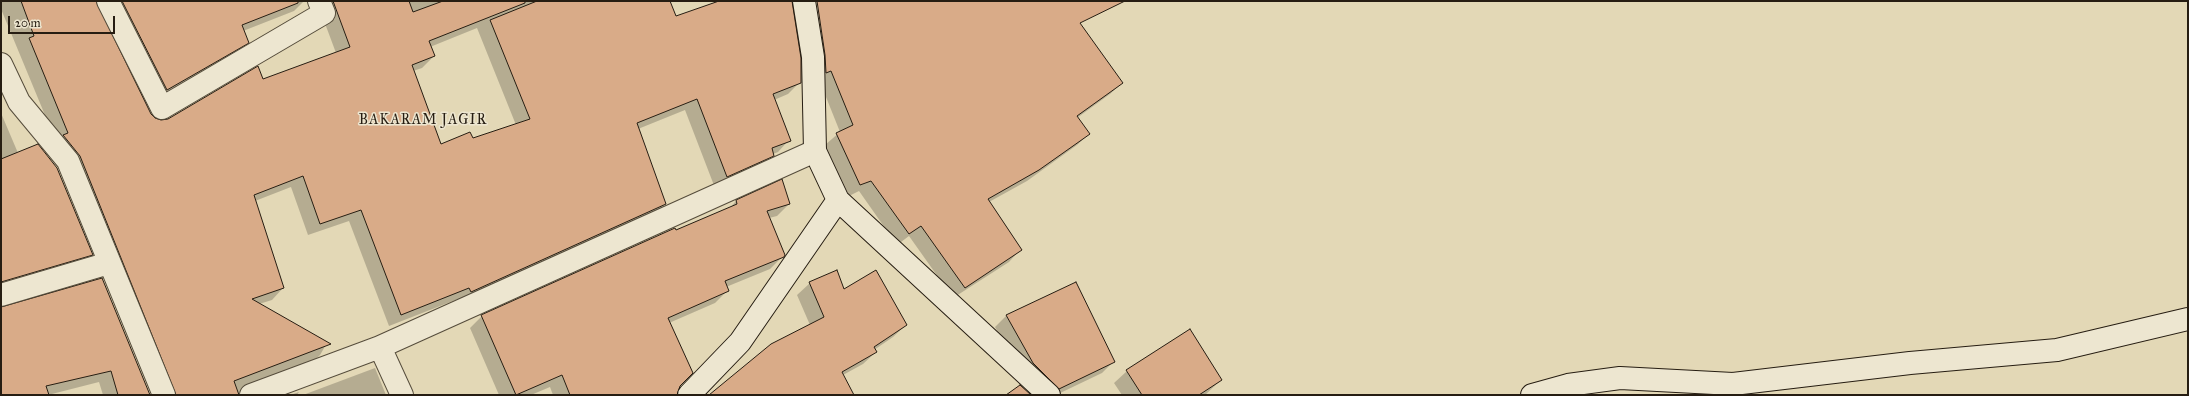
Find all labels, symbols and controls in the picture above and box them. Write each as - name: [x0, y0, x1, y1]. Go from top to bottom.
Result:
- scale bar: [10, 8, 117, 34]
- text: 20 m: [15, 16, 41, 30]
- district label: BAKARAM JAGIR: [359, 113, 487, 129]

